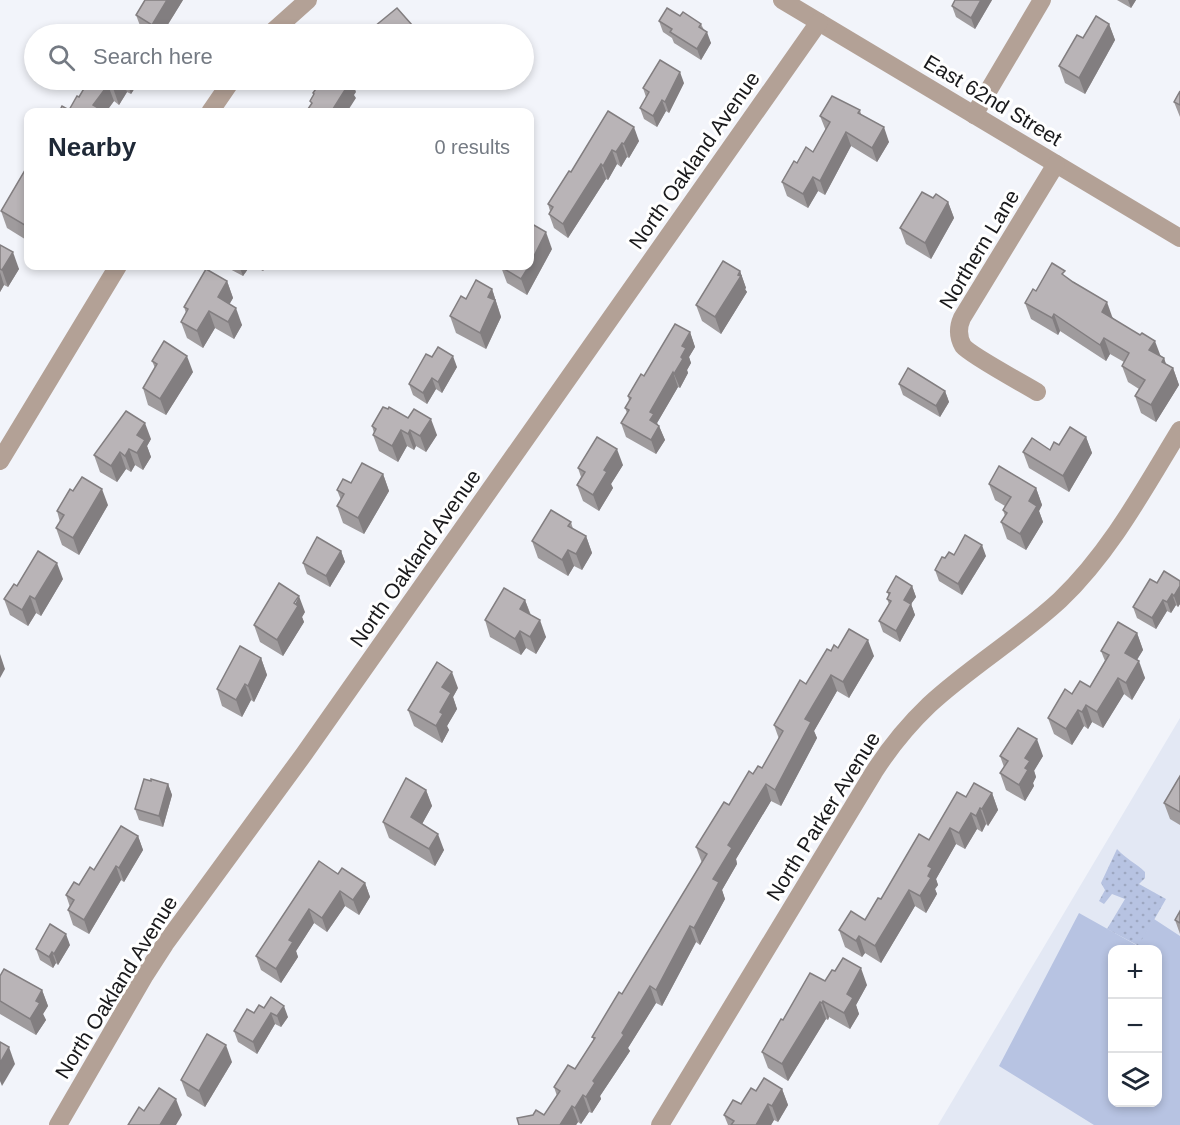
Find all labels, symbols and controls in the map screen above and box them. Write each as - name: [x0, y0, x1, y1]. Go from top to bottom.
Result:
- search box: [24, 24, 534, 90]
- icon: search: [45, 41, 78, 74]
- text: Search here: [93, 44, 213, 69]
- street label: East 62nd Street: [920, 50, 1066, 150]
- street label: North Oakland Avenue: [624, 67, 764, 253]
- text: Nearby: [48, 132, 136, 162]
- text: 0 results: [434, 136, 510, 158]
- street label: Northern Lane: [935, 186, 1023, 312]
- street label: North Oakland Avenue: [345, 465, 485, 651]
- street label: North Parker Avenue: [762, 727, 884, 905]
- street label: North Oakland Avenue: [50, 891, 182, 1083]
- map controls: [1108, 945, 1162, 1107]
- button: +: [1108, 945, 1162, 999]
- button: −: [1108, 999, 1162, 1053]
- button: layers: [1108, 1053, 1162, 1107]

